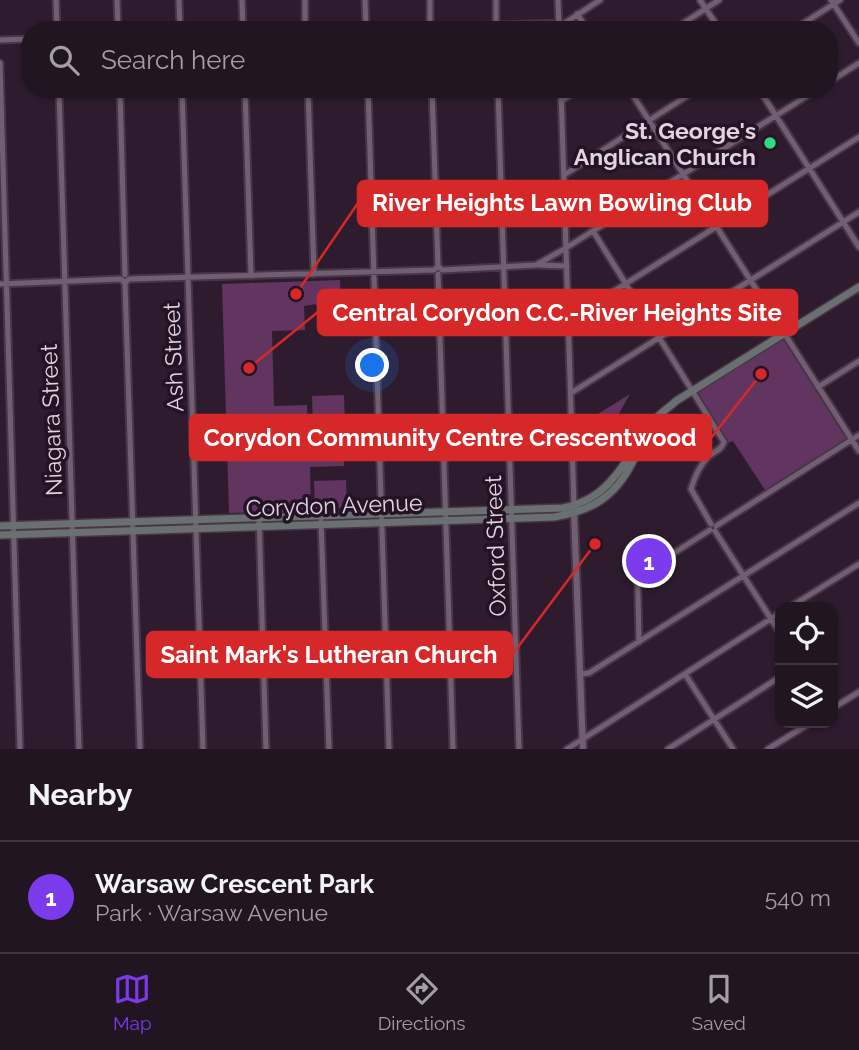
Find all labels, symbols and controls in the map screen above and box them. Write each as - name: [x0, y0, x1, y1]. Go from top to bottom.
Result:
- search box: [21, 21, 838, 98]
- icon: search: [45, 41, 83, 79]
- text: Search here: [101, 45, 245, 75]
- place label: St. George's Anglican Church: [574, 117, 756, 170]
- marker: St. George's Anglican Church: [762, 135, 778, 151]
- callout: River Heights Lawn Bowling Club: [358, 181, 767, 226]
- text: River Heights Lawn Bowling Club: [372, 188, 752, 217]
- callout: Central Corydon C.C.-River Heights Site: [318, 290, 797, 335]
- text: Central Corydon C.C.-River Heights Site: [332, 298, 782, 327]
- street label: Ash Street: [158, 302, 188, 412]
- street label: Niagara Street: [35, 343, 67, 497]
- your location: [355, 348, 389, 382]
- callout: Corydon Community Centre Crescentwood: [190, 415, 711, 460]
- text: Corydon Community Centre Crescentwood: [203, 423, 697, 452]
- street label: Oxford Street: [479, 475, 511, 617]
- street label: Corydon Avenue: [245, 488, 423, 522]
- pin: 1: [626, 535, 672, 587]
- map controls: [775, 602, 838, 728]
- button: locate: [775, 602, 838, 665]
- callout: Saint Mark's Lutheran Church: [147, 632, 512, 677]
- text: Saint Mark's Lutheran Church: [160, 640, 498, 669]
- button: layers: [775, 665, 838, 728]
- text: Nearby: [28, 777, 132, 812]
- text: Warsaw Crescent Park: [95, 869, 374, 899]
- text: 1: [45, 884, 57, 911]
- text: 540 m: [765, 884, 831, 911]
- text: Park · Warsaw Avenue: [95, 899, 328, 926]
- tab: Map: [113, 970, 152, 1034]
- tab: Directions: [378, 970, 466, 1034]
- tab: Saved: [692, 970, 746, 1034]

